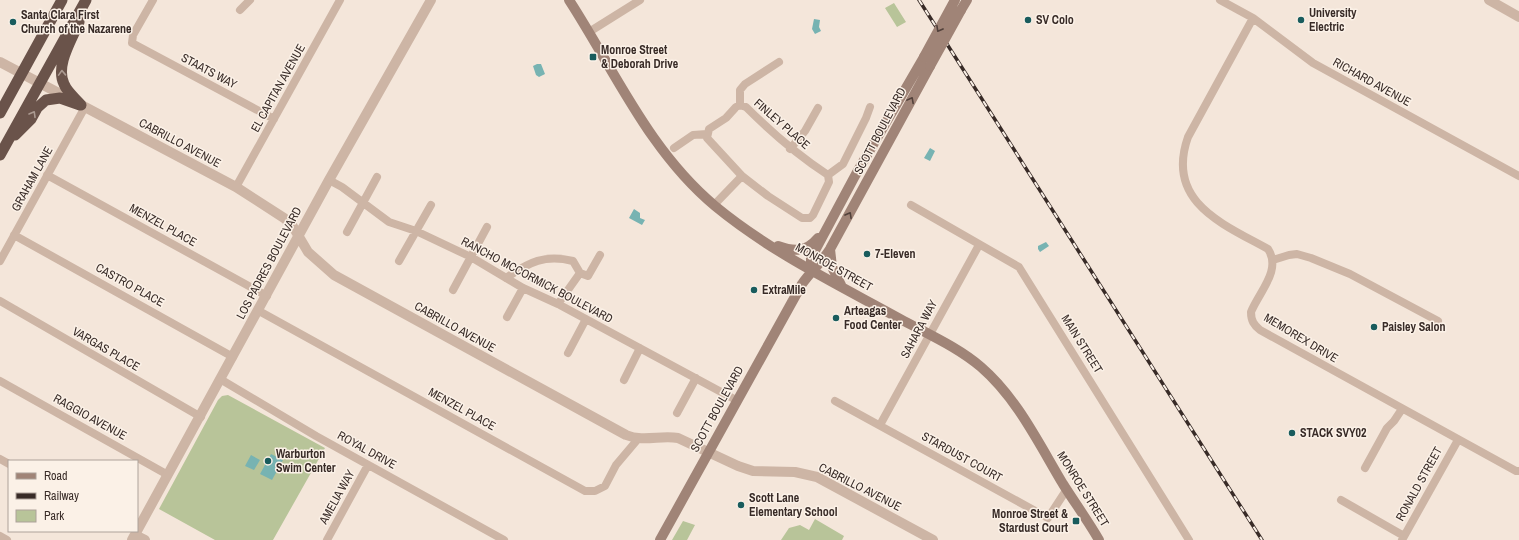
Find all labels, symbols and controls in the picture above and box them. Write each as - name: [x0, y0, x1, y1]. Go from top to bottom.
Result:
- place label: University Electric: [1309, 5, 1357, 35]
- place label: Santa Clara First Church of the Nazarene: [21, 7, 132, 37]
- place label: SV Colo: [1036, 12, 1074, 28]
- marker: SV Colo: [1023, 15, 1033, 25]
- marker: University Electric: [1296, 15, 1306, 25]
- marker: Santa Clara First Church of the Nazarene: [8, 17, 18, 27]
- one-way arrow: [937, 24, 944, 32]
- street label: EL CAPITAN AVENUE: [247, 41, 309, 135]
- place label: Monroe Street & Deborah Drive: [601, 42, 679, 72]
- street label: STAATS WAY: [178, 50, 240, 93]
- marker: Monroe Street & Deborah Drive: [588, 52, 598, 62]
- street label: RICHARD AVENUE: [1330, 54, 1414, 110]
- one-way arrow: [58, 70, 66, 76]
- street label: SCOTT BOULEVARD: [850, 85, 910, 177]
- street label: FINLEY PLACE: [751, 95, 813, 153]
- one-way arrow: [907, 97, 914, 105]
- one-way arrow: [29, 111, 36, 118]
- street label: CABRILLO AVENUE: [136, 115, 224, 171]
- street label: GRAHAM LANE: [8, 144, 56, 214]
- street label: MENZEL PLACE: [127, 200, 199, 250]
- street label: LOS PADRES BOULEVARD: [233, 204, 305, 322]
- one-way arrow: [845, 212, 852, 219]
- street label: RANCHO MCCORMICK BOULEVARD: [458, 233, 616, 327]
- street label: MONROE STREET: [793, 239, 875, 295]
- place label: 7-Eleven: [875, 246, 915, 262]
- marker: 7-Eleven: [862, 249, 872, 259]
- street label: CASTRO PLACE: [93, 260, 167, 310]
- place label: ExtraMile: [762, 282, 806, 298]
- marker: ExtraMile: [749, 285, 759, 295]
- street label: SAHARA WAY: [897, 297, 941, 361]
- street label: CABRILLO AVENUE: [411, 298, 499, 356]
- place label: Arteagas Food Center: [844, 303, 902, 333]
- street label: MEMOREX DRIVE: [1261, 310, 1341, 366]
- street label: MAIN STREET: [1058, 312, 1106, 376]
- marker: Arteagas Food Center: [831, 313, 841, 323]
- place label: Paisley Salon: [1382, 319, 1445, 335]
- marker: Paisley Salon: [1369, 322, 1379, 332]
- street label: VARGAS PLACE: [69, 323, 143, 375]
- street label: SCOTT BOULEVARD: [687, 363, 747, 455]
- street label: MENZEL PLACE: [426, 384, 498, 434]
- street label: RAGGIO AVENUE: [51, 390, 129, 444]
- place label: STACK SVY02: [1300, 425, 1367, 441]
- street label: ROYAL DRIVE: [335, 427, 399, 473]
- street label: STARDUST COURT: [919, 428, 1005, 486]
- marker: STACK SVY02: [1287, 428, 1297, 438]
- street label: RONALD STREET: [1392, 444, 1446, 524]
- place label: Warburton Swim Center: [276, 446, 336, 476]
- street label: MONROE STREET: [1053, 448, 1113, 530]
- marker: Warburton Swim Center: [263, 456, 273, 466]
- street label: CABRILLO AVENUE: [816, 459, 904, 515]
- legend: [8, 460, 138, 532]
- street label: AMELIA WAY: [315, 467, 359, 528]
- text: Road: [44, 468, 68, 484]
- text: Railway: [44, 488, 79, 504]
- place label: Scott Lane Elementary School: [749, 490, 838, 520]
- marker: Scott Lane Elementary School: [736, 500, 746, 510]
- place label: Monroe Street & Stardust Court: [992, 506, 1069, 536]
- text: Park: [44, 508, 64, 524]
- marker: Monroe Street & Stardust Court: [1071, 516, 1081, 526]

